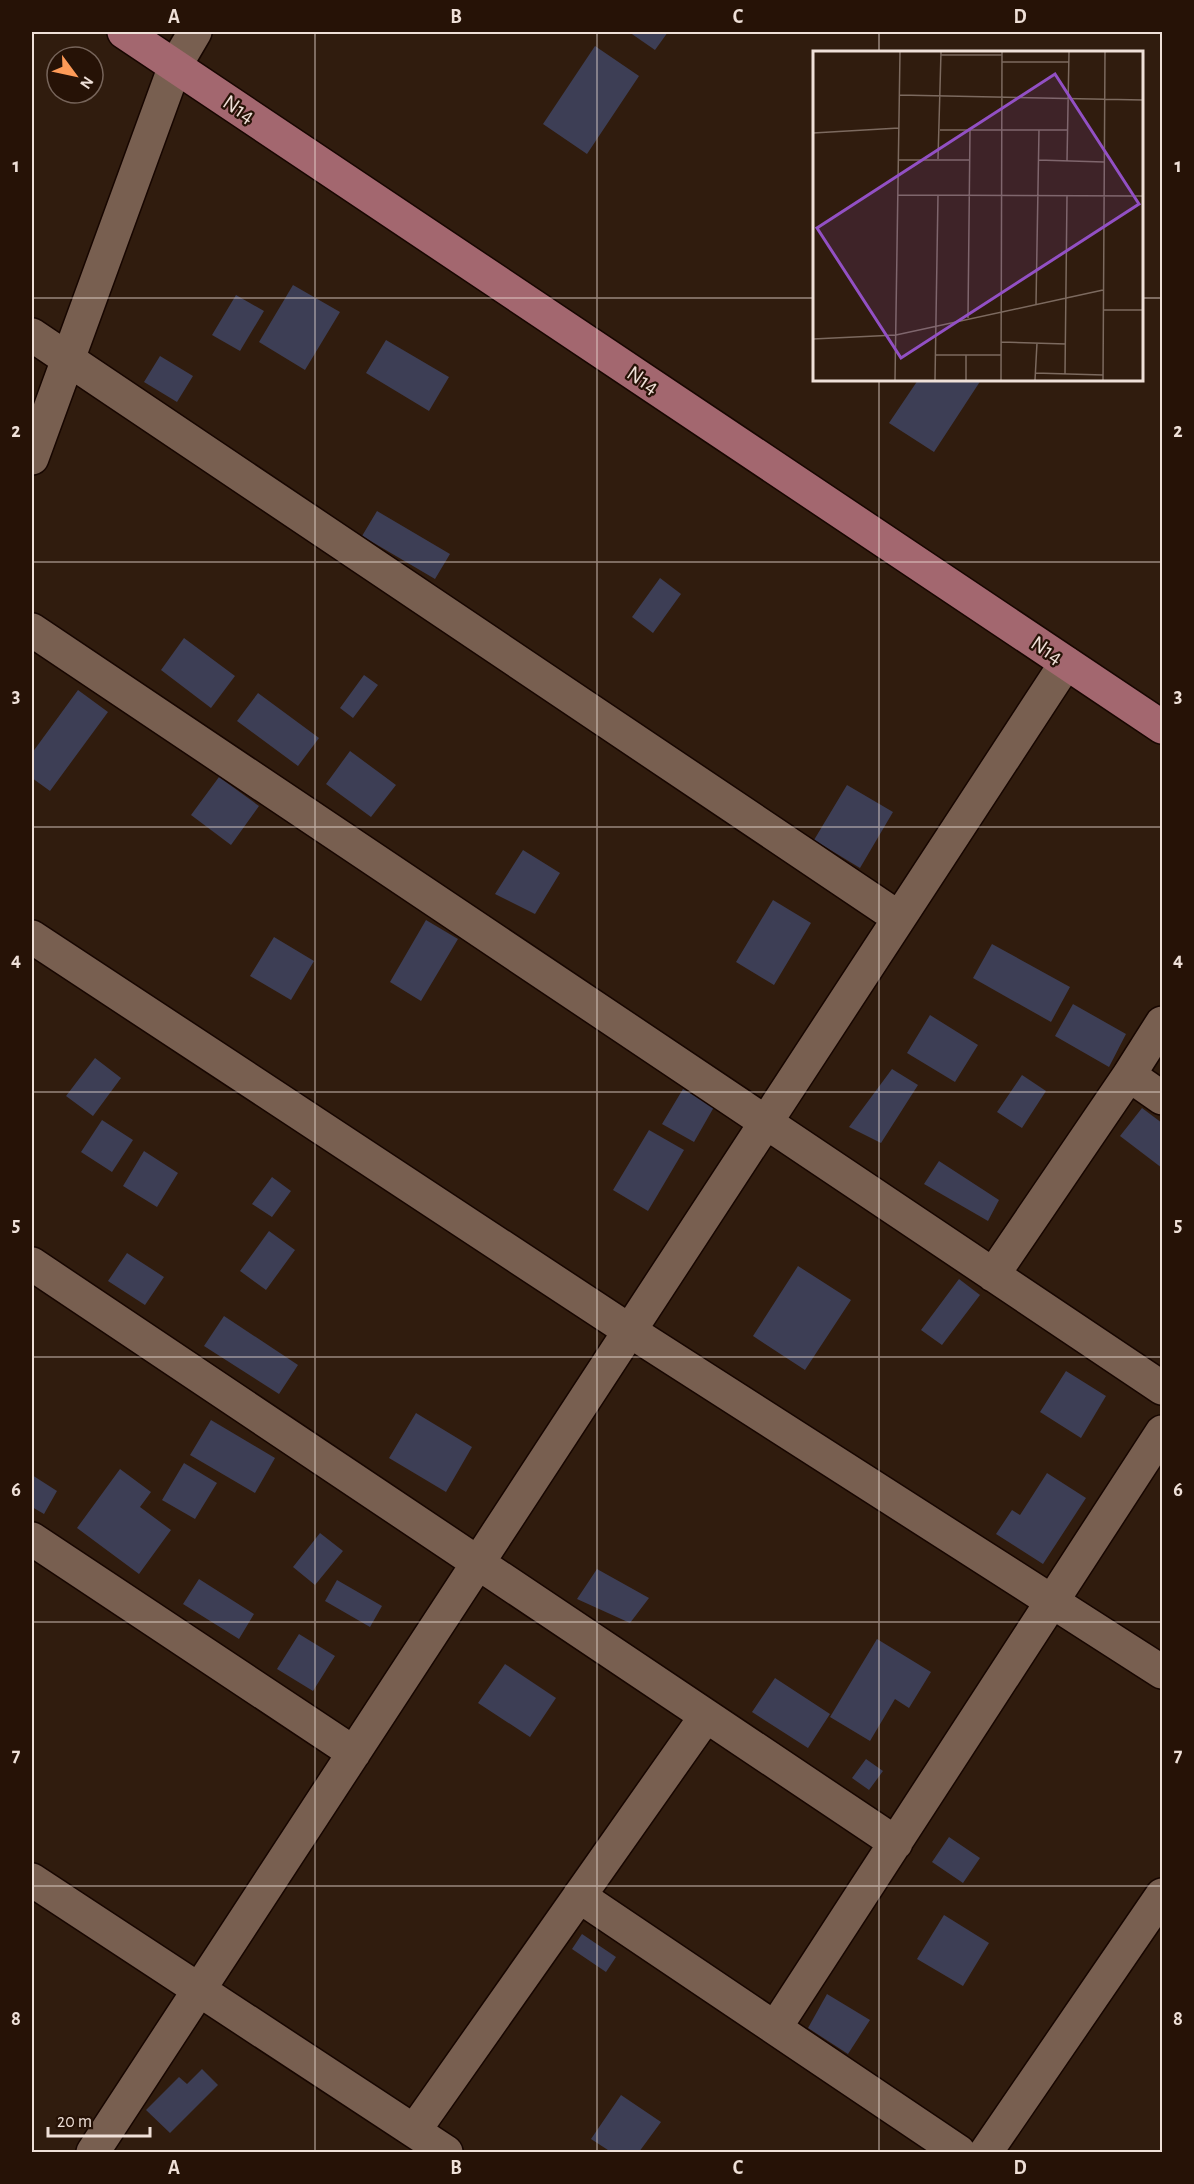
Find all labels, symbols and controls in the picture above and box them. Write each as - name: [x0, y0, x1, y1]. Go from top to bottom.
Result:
- text: A: [168, 7, 180, 27]
- text: B: [450, 7, 462, 27]
- text: C: [733, 7, 744, 27]
- text: D: [1013, 7, 1027, 27]
- north arrow: [45, 45, 105, 105]
- inset map: [813, 51, 1143, 381]
- text: N: [77, 74, 96, 92]
- street label: N14: [219, 91, 259, 127]
- text: 1: [12, 156, 20, 176]
- text: 1: [1174, 156, 1182, 176]
- street label: N14: [623, 362, 663, 398]
- text: 2: [11, 421, 21, 441]
- text: 2: [1173, 421, 1183, 441]
- street label: N14: [1027, 632, 1067, 668]
- text: 3: [12, 686, 20, 706]
- text: 3: [1174, 686, 1182, 706]
- text: 4: [11, 950, 21, 970]
- text: 4: [1173, 950, 1183, 970]
- text: 5: [12, 1215, 20, 1235]
- text: 5: [1174, 1215, 1182, 1235]
- text: 6: [11, 1480, 21, 1500]
- text: 6: [1173, 1480, 1183, 1500]
- text: 7: [12, 1745, 21, 1765]
- text: 7: [1174, 1745, 1183, 1765]
- text: 8: [11, 2009, 21, 2029]
- text: 8: [1173, 2009, 1183, 2029]
- scale bar: [48, 2100, 150, 2138]
- text: 20 m: [57, 2113, 92, 2131]
- text: A: [168, 2158, 180, 2178]
- text: B: [450, 2158, 462, 2178]
- text: C: [733, 2158, 744, 2178]
- text: D: [1013, 2158, 1027, 2178]

